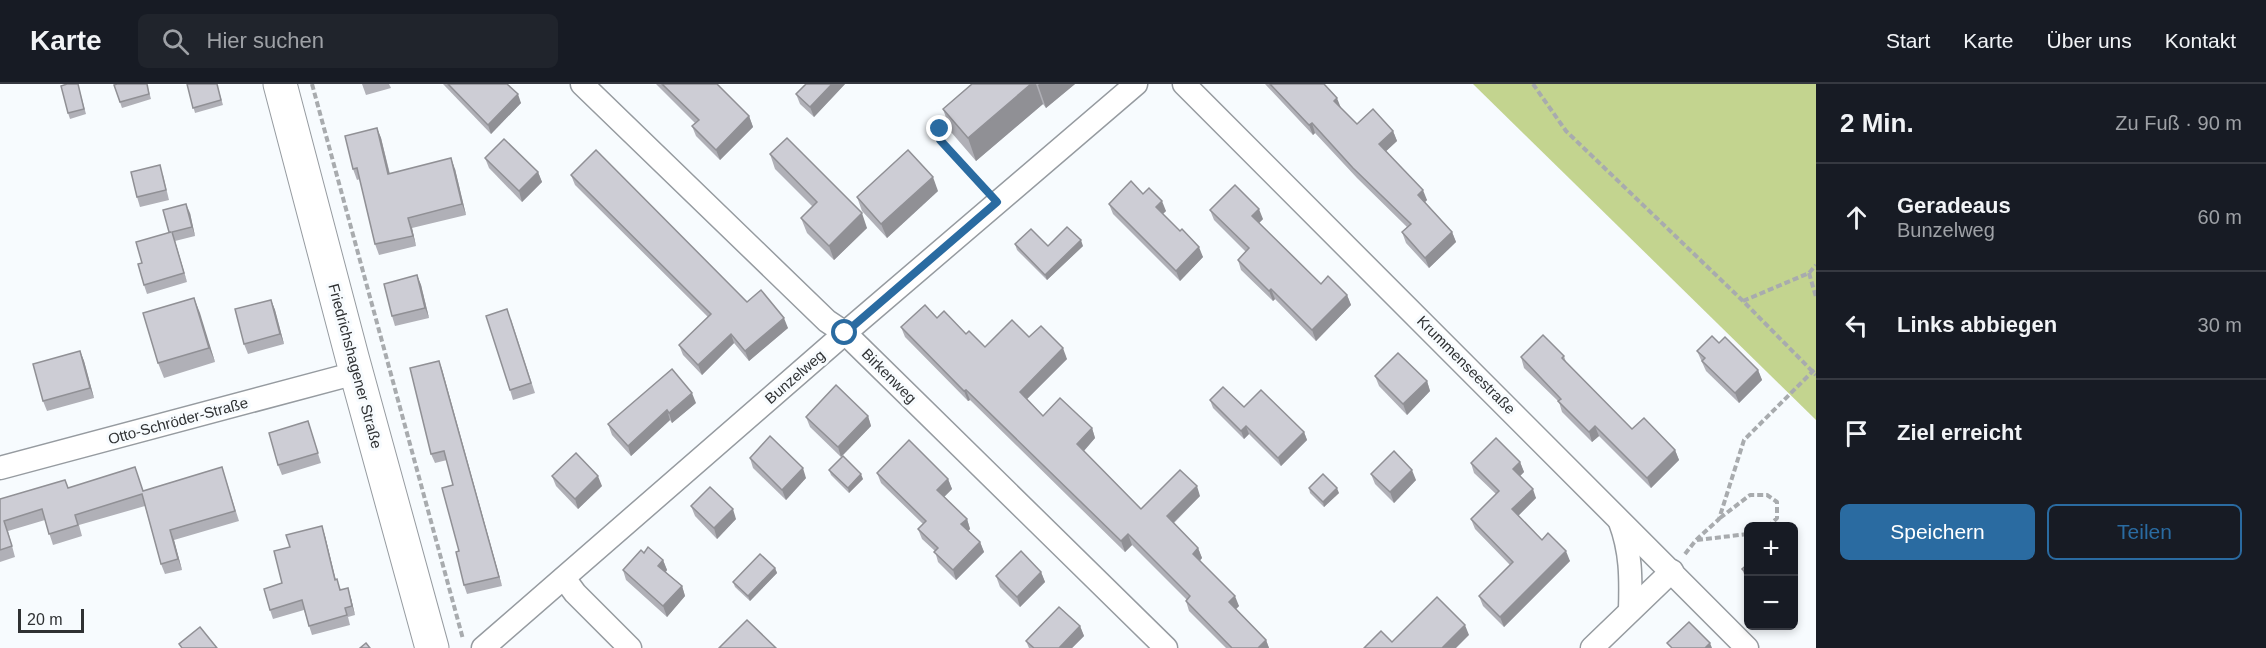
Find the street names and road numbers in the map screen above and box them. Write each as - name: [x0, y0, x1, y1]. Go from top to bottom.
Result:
- street label: Friedrichshagener Straße: [325, 282, 386, 450]
- street label: Krummenseestraße: [1414, 312, 1519, 417]
- street label: Birkenweg: [859, 345, 920, 406]
- street label: Bunzelweg: [761, 346, 828, 407]
- street label: Otto-Schröder-Straße: [106, 394, 250, 447]

